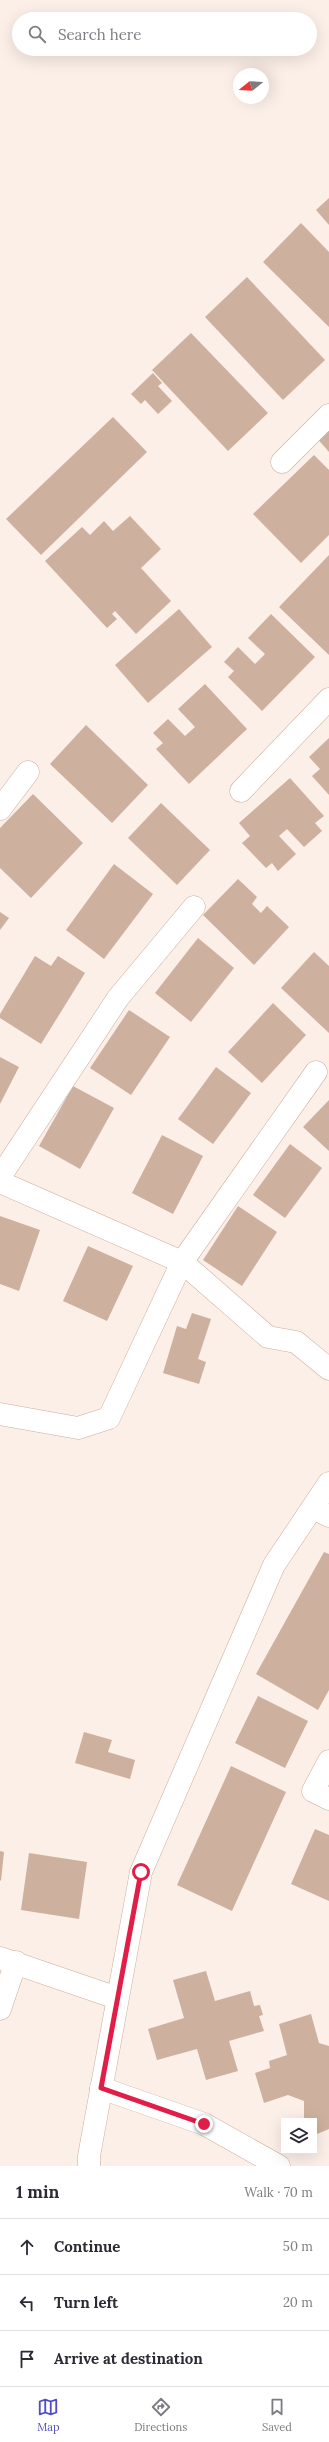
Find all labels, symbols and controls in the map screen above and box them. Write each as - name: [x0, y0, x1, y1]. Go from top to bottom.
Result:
- search box: [12, 12, 317, 56]
- icon: search: [26, 23, 48, 45]
- text: Search here: [58, 25, 141, 44]
- north arrow: [233, 68, 269, 104]
- route start: [132, 1863, 150, 1881]
- route end: [195, 2115, 213, 2133]
- map controls: [281, 2118, 317, 2154]
- button: layers: [281, 2118, 317, 2154]
- text: 1 min: [16, 2181, 59, 2203]
- text: Walk · 70 m: [244, 2184, 313, 2201]
- icon: ahead: [16, 2236, 38, 2258]
- text: Continue: [54, 2237, 120, 2256]
- text: 50 m: [283, 2238, 313, 2255]
- icon: left: [16, 2292, 38, 2314]
- text: Turn left: [54, 2293, 118, 2312]
- text: 20 m: [283, 2294, 313, 2311]
- icon: arrive: [16, 2348, 38, 2370]
- text: Arrive at destination: [54, 2349, 203, 2368]
- tab: Map: [37, 2396, 60, 2434]
- tab: Directions: [134, 2396, 187, 2434]
- tab: Saved: [262, 2396, 292, 2434]

